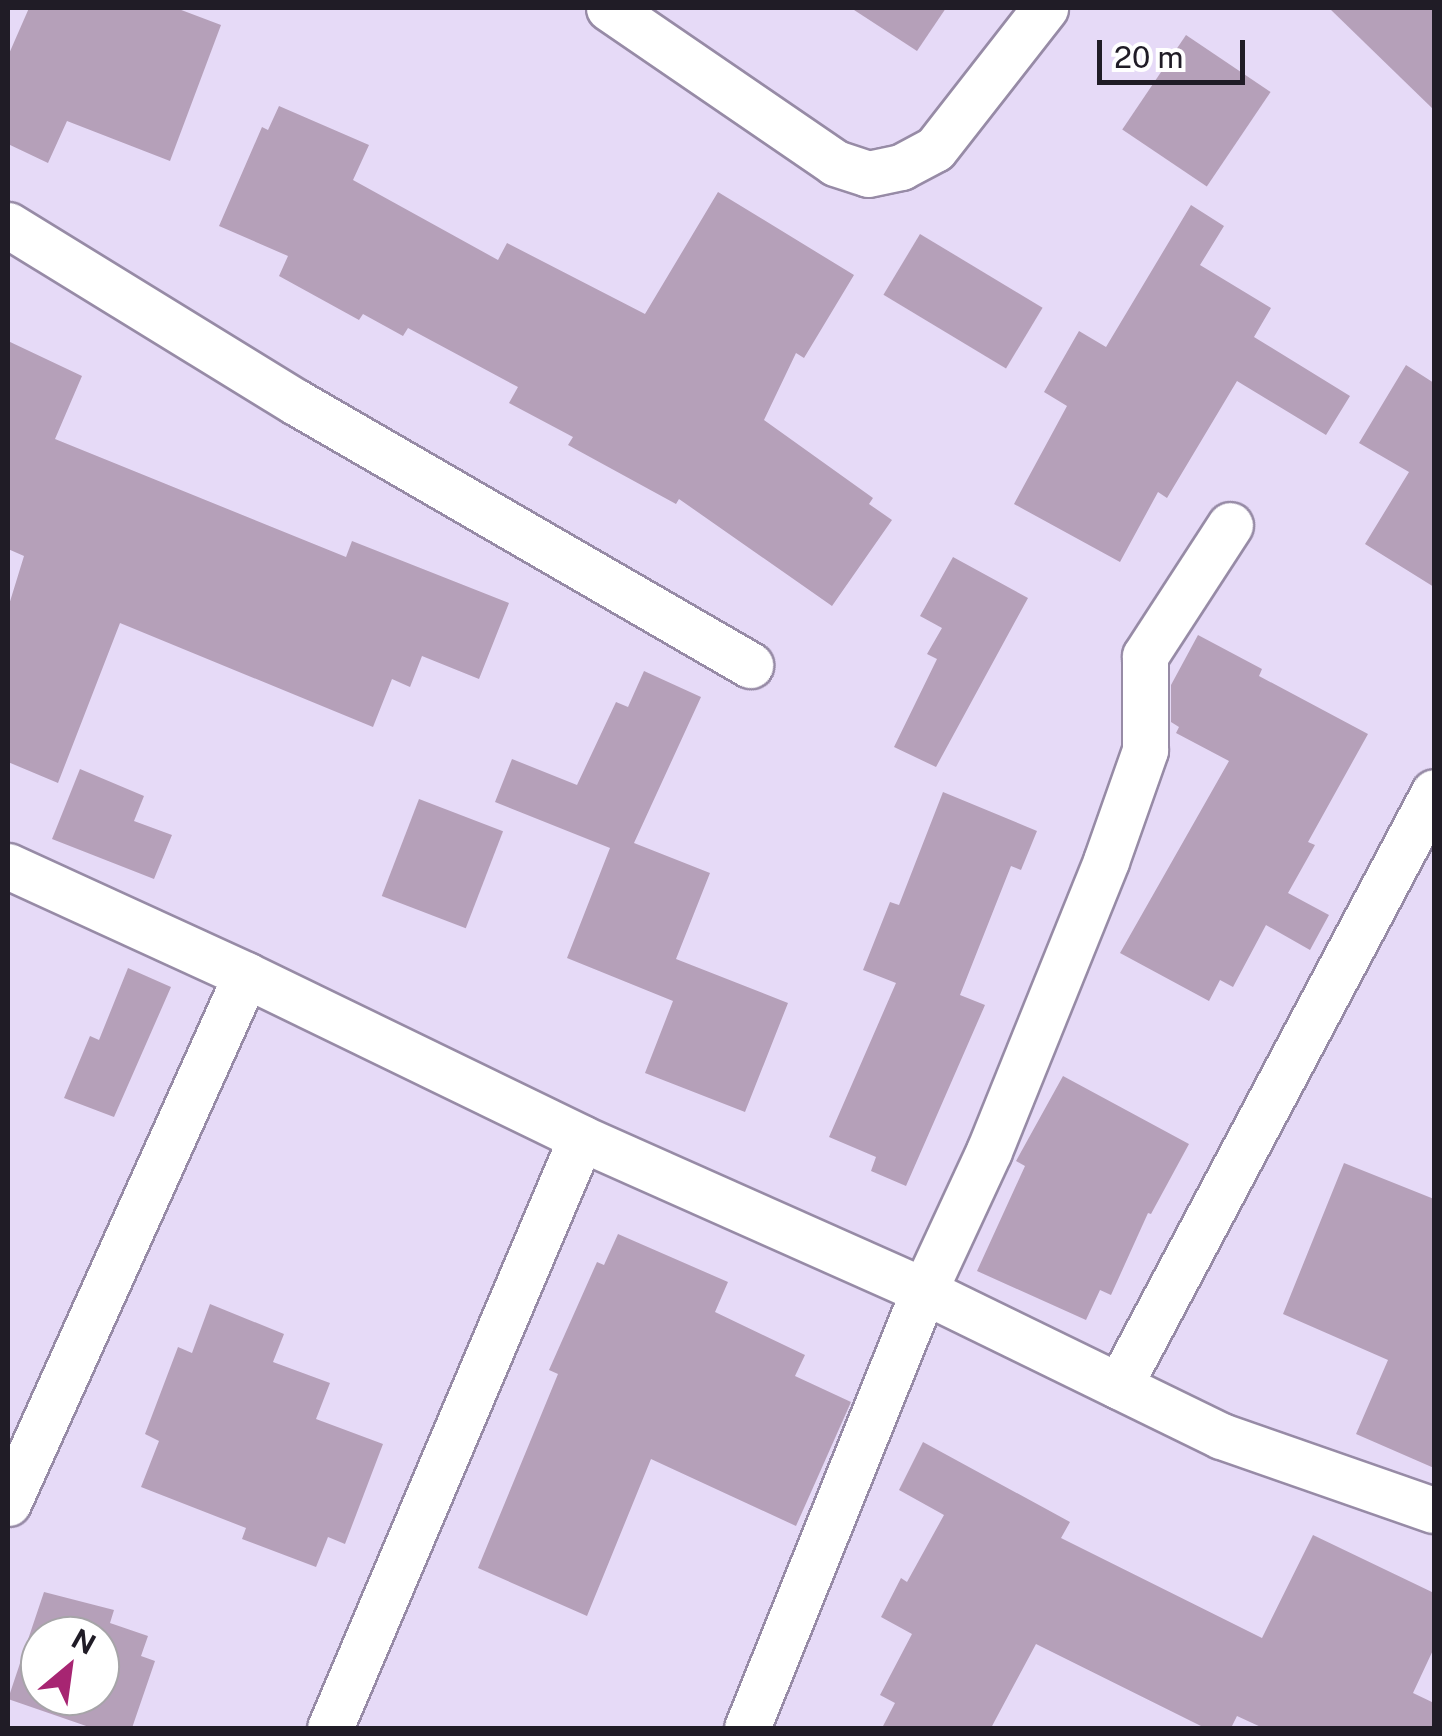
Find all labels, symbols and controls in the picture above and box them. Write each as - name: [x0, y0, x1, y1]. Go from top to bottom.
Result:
- scale bar: [1102, 20, 1250, 82]
- text: 20 m: [1114, 39, 1183, 75]
- north arrow: [20, 1616, 120, 1716]
- text: N: [66, 1621, 101, 1661]

